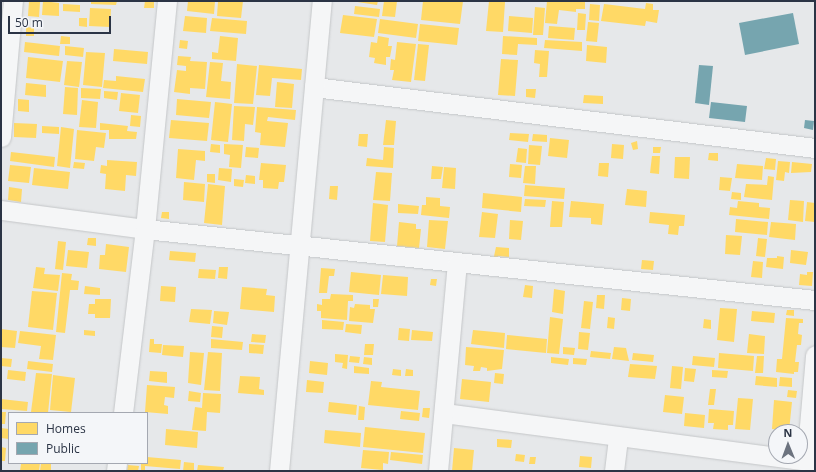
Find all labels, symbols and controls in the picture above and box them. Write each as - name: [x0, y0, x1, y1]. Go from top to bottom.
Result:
- scale bar: [10, 8, 113, 34]
- text: 50 m: [15, 14, 43, 31]
- legend: [8, 412, 148, 464]
- text: Homes: [46, 420, 86, 437]
- north arrow: [768, 424, 808, 464]
- text: N: [783, 425, 792, 440]
- text: Public: [46, 440, 80, 457]

